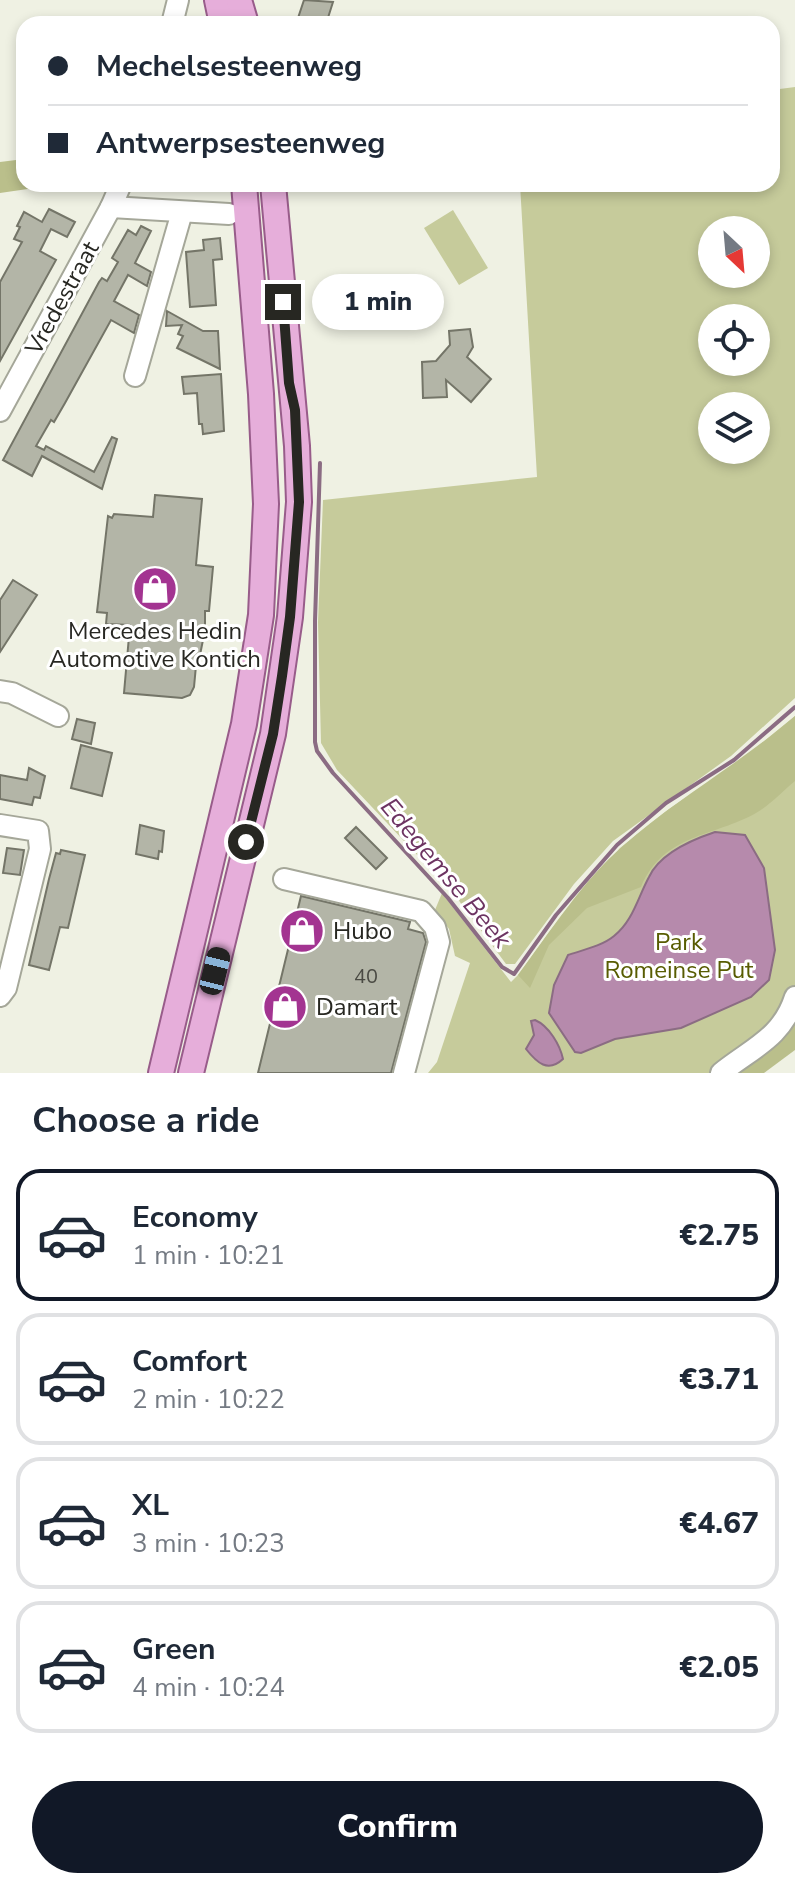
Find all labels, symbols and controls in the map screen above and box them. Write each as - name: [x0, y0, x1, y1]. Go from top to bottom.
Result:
- text: Mechelsesteenweg: [96, 46, 362, 87]
- text: Antwerpsesteenweg: [96, 123, 385, 164]
- north arrow: [698, 216, 770, 288]
- map controls: [698, 216, 770, 464]
- street label: Vredestraat: [17, 235, 107, 361]
- callout: 1 min: [311, 274, 443, 330]
- route end: [265, 284, 301, 320]
- text: 1 min: [344, 284, 412, 319]
- button: locate: [698, 304, 770, 376]
- button: layers: [698, 392, 770, 464]
- shop icon: Mercedes Hedin Automotive Kontich: [131, 565, 179, 613]
- place label: Mercedes Hedin Automotive Kontich: [49, 615, 261, 675]
- water label: Edegemse Beek: [373, 790, 520, 956]
- route start: [228, 824, 264, 860]
- shop icon: Hubo: [278, 907, 326, 955]
- place label: Hubo: [333, 915, 392, 947]
- park label: Park Romeinse Put: [604, 926, 754, 986]
- car: [198, 945, 232, 997]
- house number: 40: [354, 963, 378, 990]
- shop icon: Damart: [261, 983, 309, 1031]
- place label: Damart: [316, 991, 398, 1023]
- text: Choose a ride: [32, 1096, 260, 1145]
- text: Economy: [132, 1197, 258, 1238]
- icon: car: [36, 1199, 108, 1271]
- text: €2.75: [679, 1215, 759, 1256]
- text: 1 min · 10:21: [132, 1238, 285, 1273]
- text: Comfort: [132, 1341, 247, 1382]
- icon: car: [36, 1343, 108, 1415]
- text: €3.71: [679, 1359, 759, 1400]
- text: 2 min · 10:22: [132, 1382, 285, 1417]
- text: XL: [132, 1485, 169, 1526]
- icon: car: [36, 1487, 108, 1559]
- text: €4.67: [679, 1503, 759, 1544]
- text: 3 min · 10:23: [132, 1526, 285, 1561]
- text: Green: [132, 1629, 216, 1670]
- icon: car: [36, 1631, 108, 1703]
- text: €2.05: [679, 1647, 759, 1688]
- text: 4 min · 10:24: [132, 1670, 285, 1705]
- button: Confirm: [32, 1781, 763, 1873]

